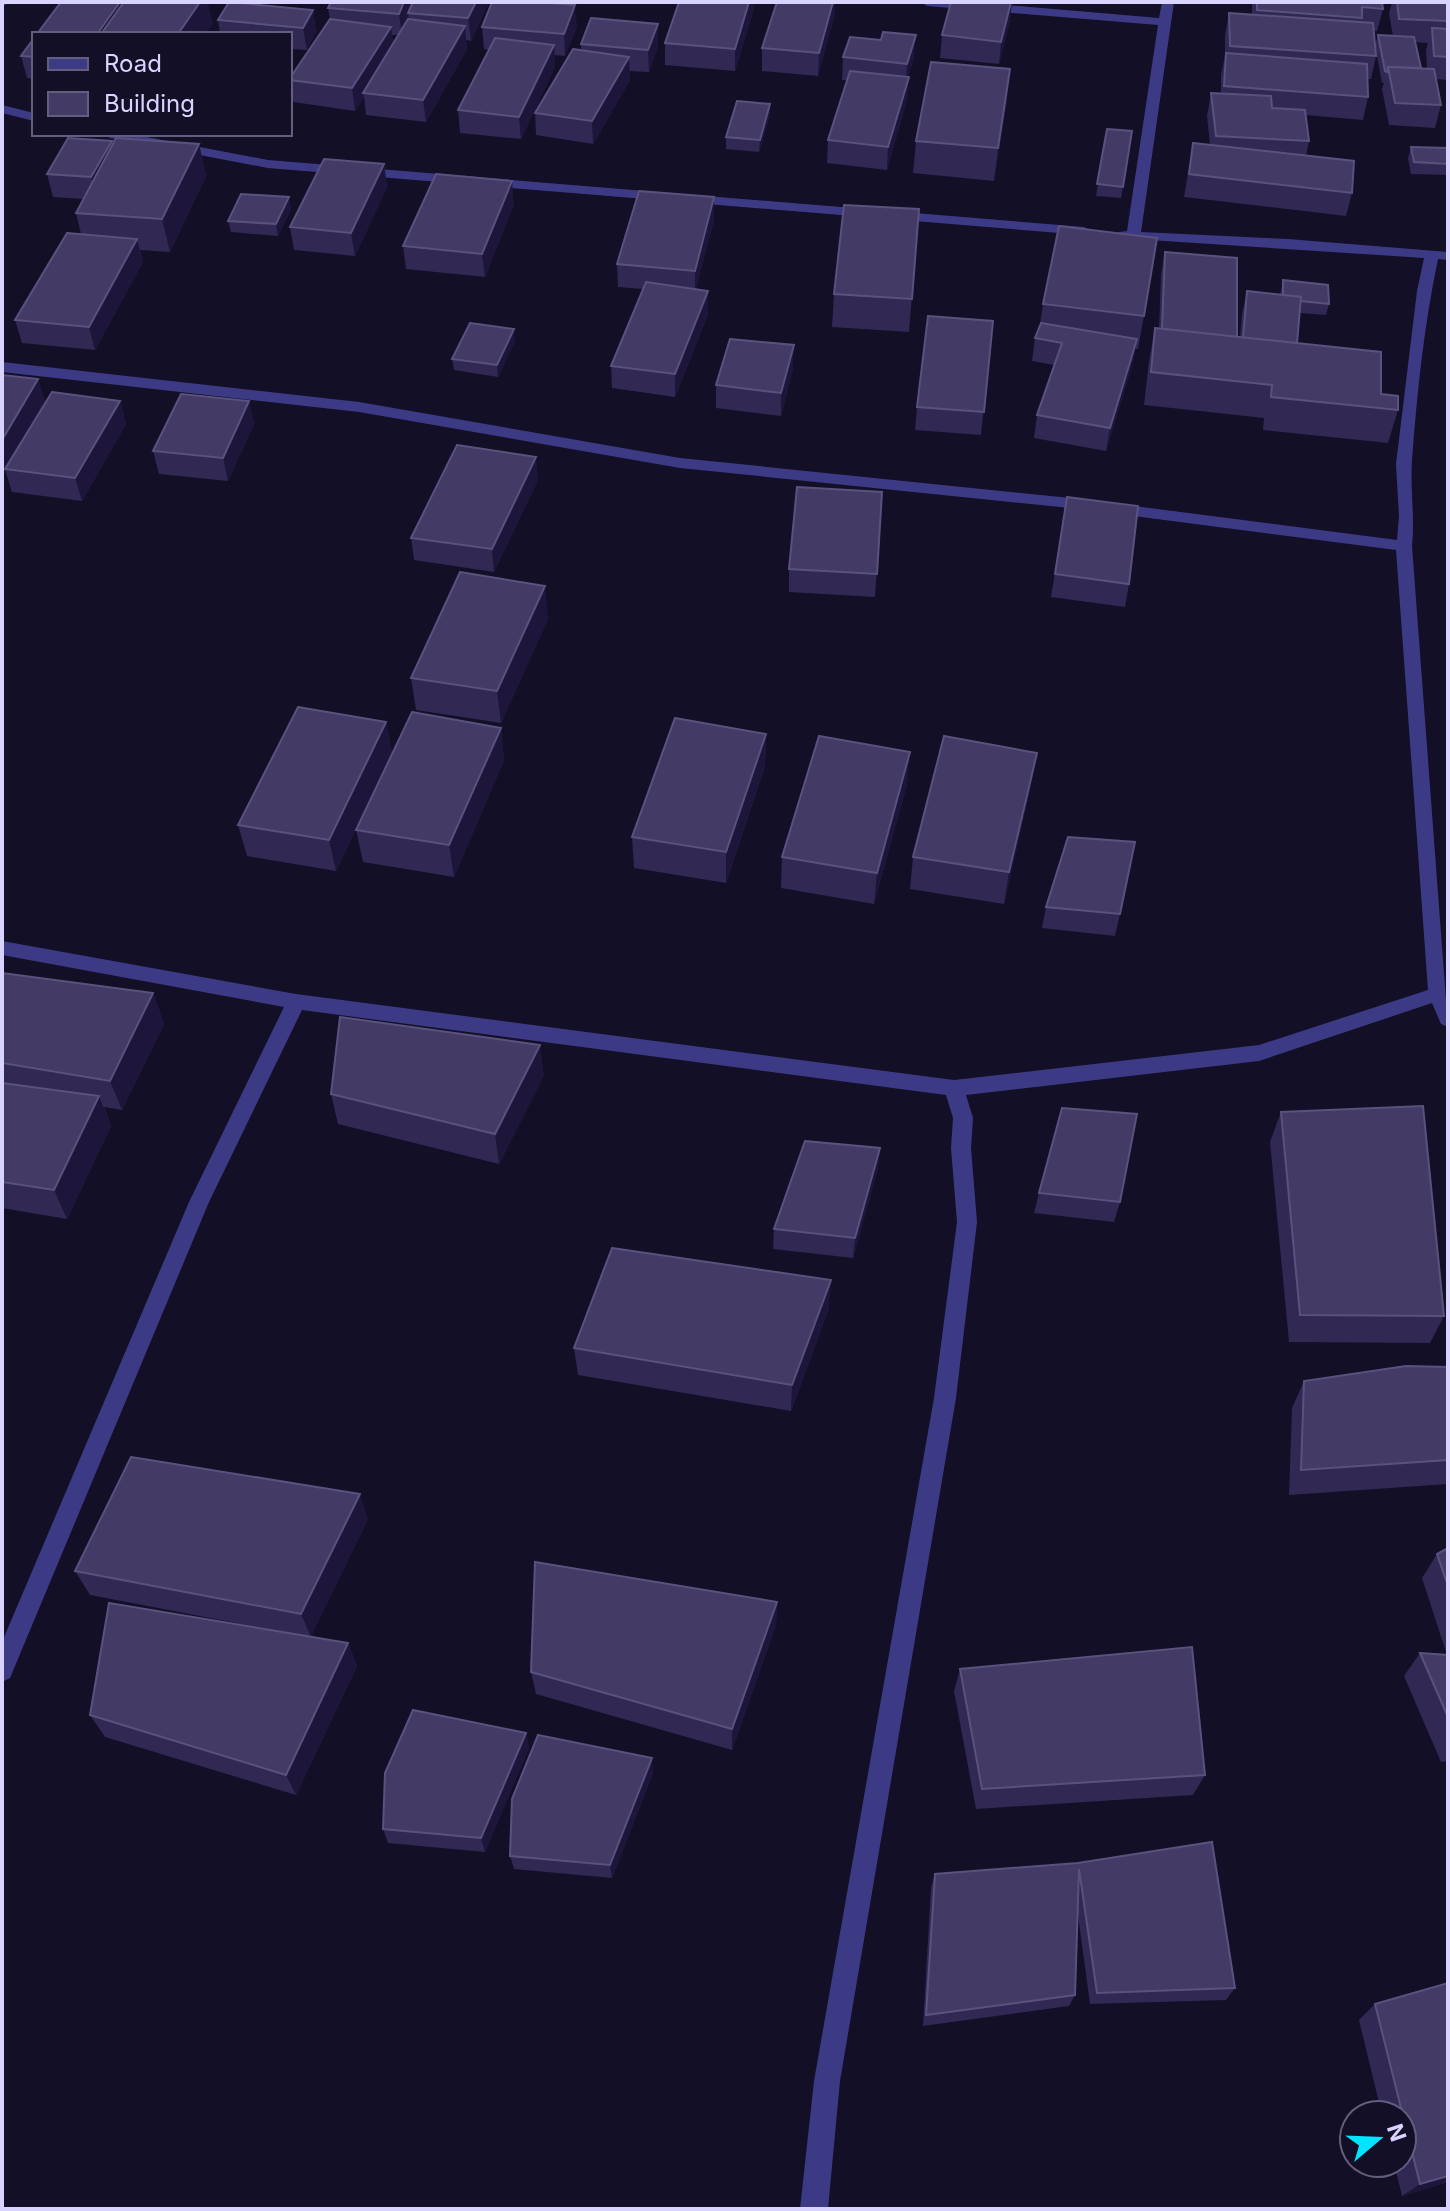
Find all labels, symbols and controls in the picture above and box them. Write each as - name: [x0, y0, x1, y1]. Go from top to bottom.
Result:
- legend: [32, 32, 292, 136]
- text: Road: [104, 49, 162, 78]
- text: Building: [104, 89, 195, 118]
- north arrow: [1338, 2099, 1418, 2179]
- text: N: [1382, 2120, 1412, 2145]

